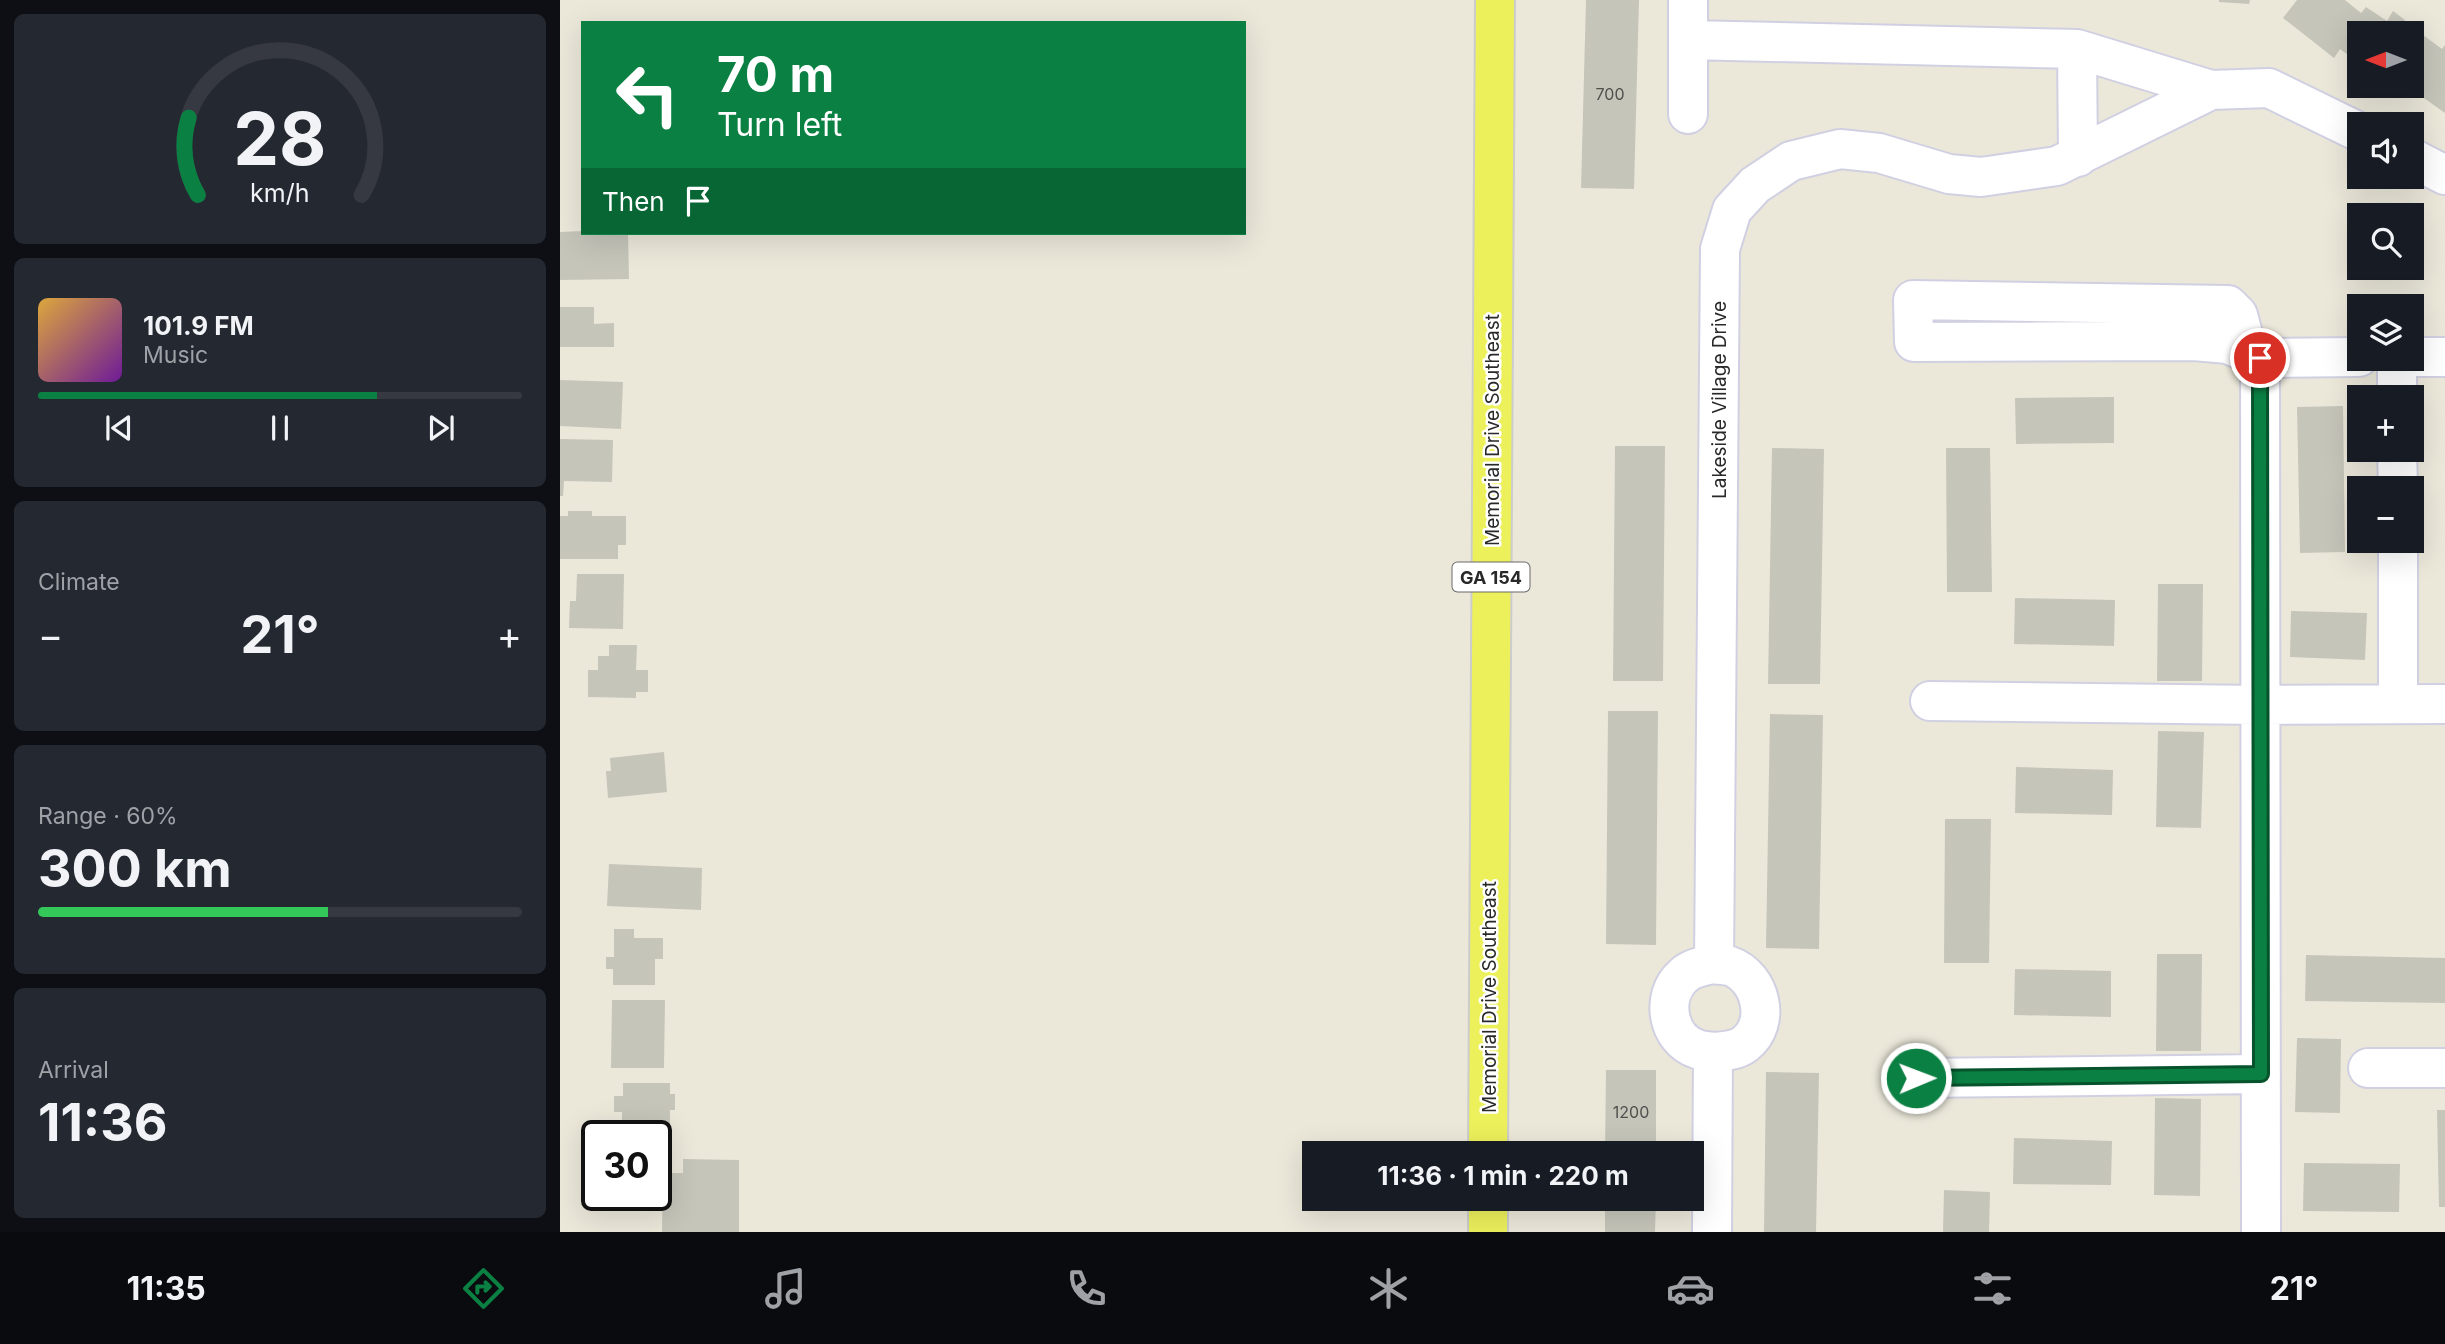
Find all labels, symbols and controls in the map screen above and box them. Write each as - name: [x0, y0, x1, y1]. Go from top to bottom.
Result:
- north arrow: [2347, 21, 2424, 98]
- map controls: [2347, 21, 2424, 553]
- text: 70 m: [717, 45, 834, 104]
- icon: left: [602, 49, 693, 140]
- house number: 700: [1596, 84, 1625, 104]
- text: 28: [233, 94, 327, 183]
- text: Turn left: [717, 105, 842, 144]
- button: sound: [2347, 112, 2424, 189]
- text: km/h: [250, 178, 310, 208]
- icon: arrive: [679, 182, 717, 220]
- text: Then: [602, 186, 665, 217]
- button: search: [2347, 203, 2424, 280]
- button: layers: [2347, 294, 2424, 371]
- street label: Lakeside Village Drive: [1708, 301, 1731, 499]
- text: 101.9 FM: [143, 310, 254, 341]
- street label: Memorial Drive Southeast: [1481, 314, 1504, 546]
- pin: [2230, 328, 2290, 388]
- icon: arrive: [2241, 339, 2279, 377]
- text: Music: [143, 341, 208, 369]
- button: +: [2347, 385, 2424, 462]
- icon: previous: [100, 409, 138, 447]
- icon: pause: [261, 409, 299, 447]
- icon: next: [422, 409, 460, 447]
- button: −: [2347, 476, 2424, 553]
- road number: GA 154: [1452, 562, 1530, 592]
- text: Climate: [38, 568, 120, 596]
- text: 21°: [240, 603, 320, 666]
- text: −: [38, 612, 63, 658]
- text: +: [497, 612, 522, 658]
- text: Range · 60%: [38, 802, 178, 830]
- text: 300 km: [38, 837, 232, 900]
- street label: Memorial Drive Southeast: [1478, 881, 1501, 1113]
- position arrow: [1879, 1041, 1953, 1115]
- text: Arrival: [38, 1056, 109, 1084]
- text: 11:36: [38, 1091, 168, 1154]
- house number: 1200: [1613, 1102, 1649, 1122]
- speed limit sign: 30: [581, 1120, 672, 1211]
- text: 11:36 · 1 min · 220 m: [1377, 1160, 1629, 1191]
- icon: directions: [459, 1264, 508, 1313]
- icon: music: [761, 1264, 810, 1313]
- icon: phone: [1062, 1264, 1111, 1313]
- icon: climate: [1364, 1264, 1413, 1313]
- icon: car: [1666, 1264, 1715, 1313]
- icon: filters: [1968, 1264, 2017, 1313]
- text: 11:35: [126, 1269, 206, 1308]
- text: 21°: [2270, 1269, 2318, 1308]

